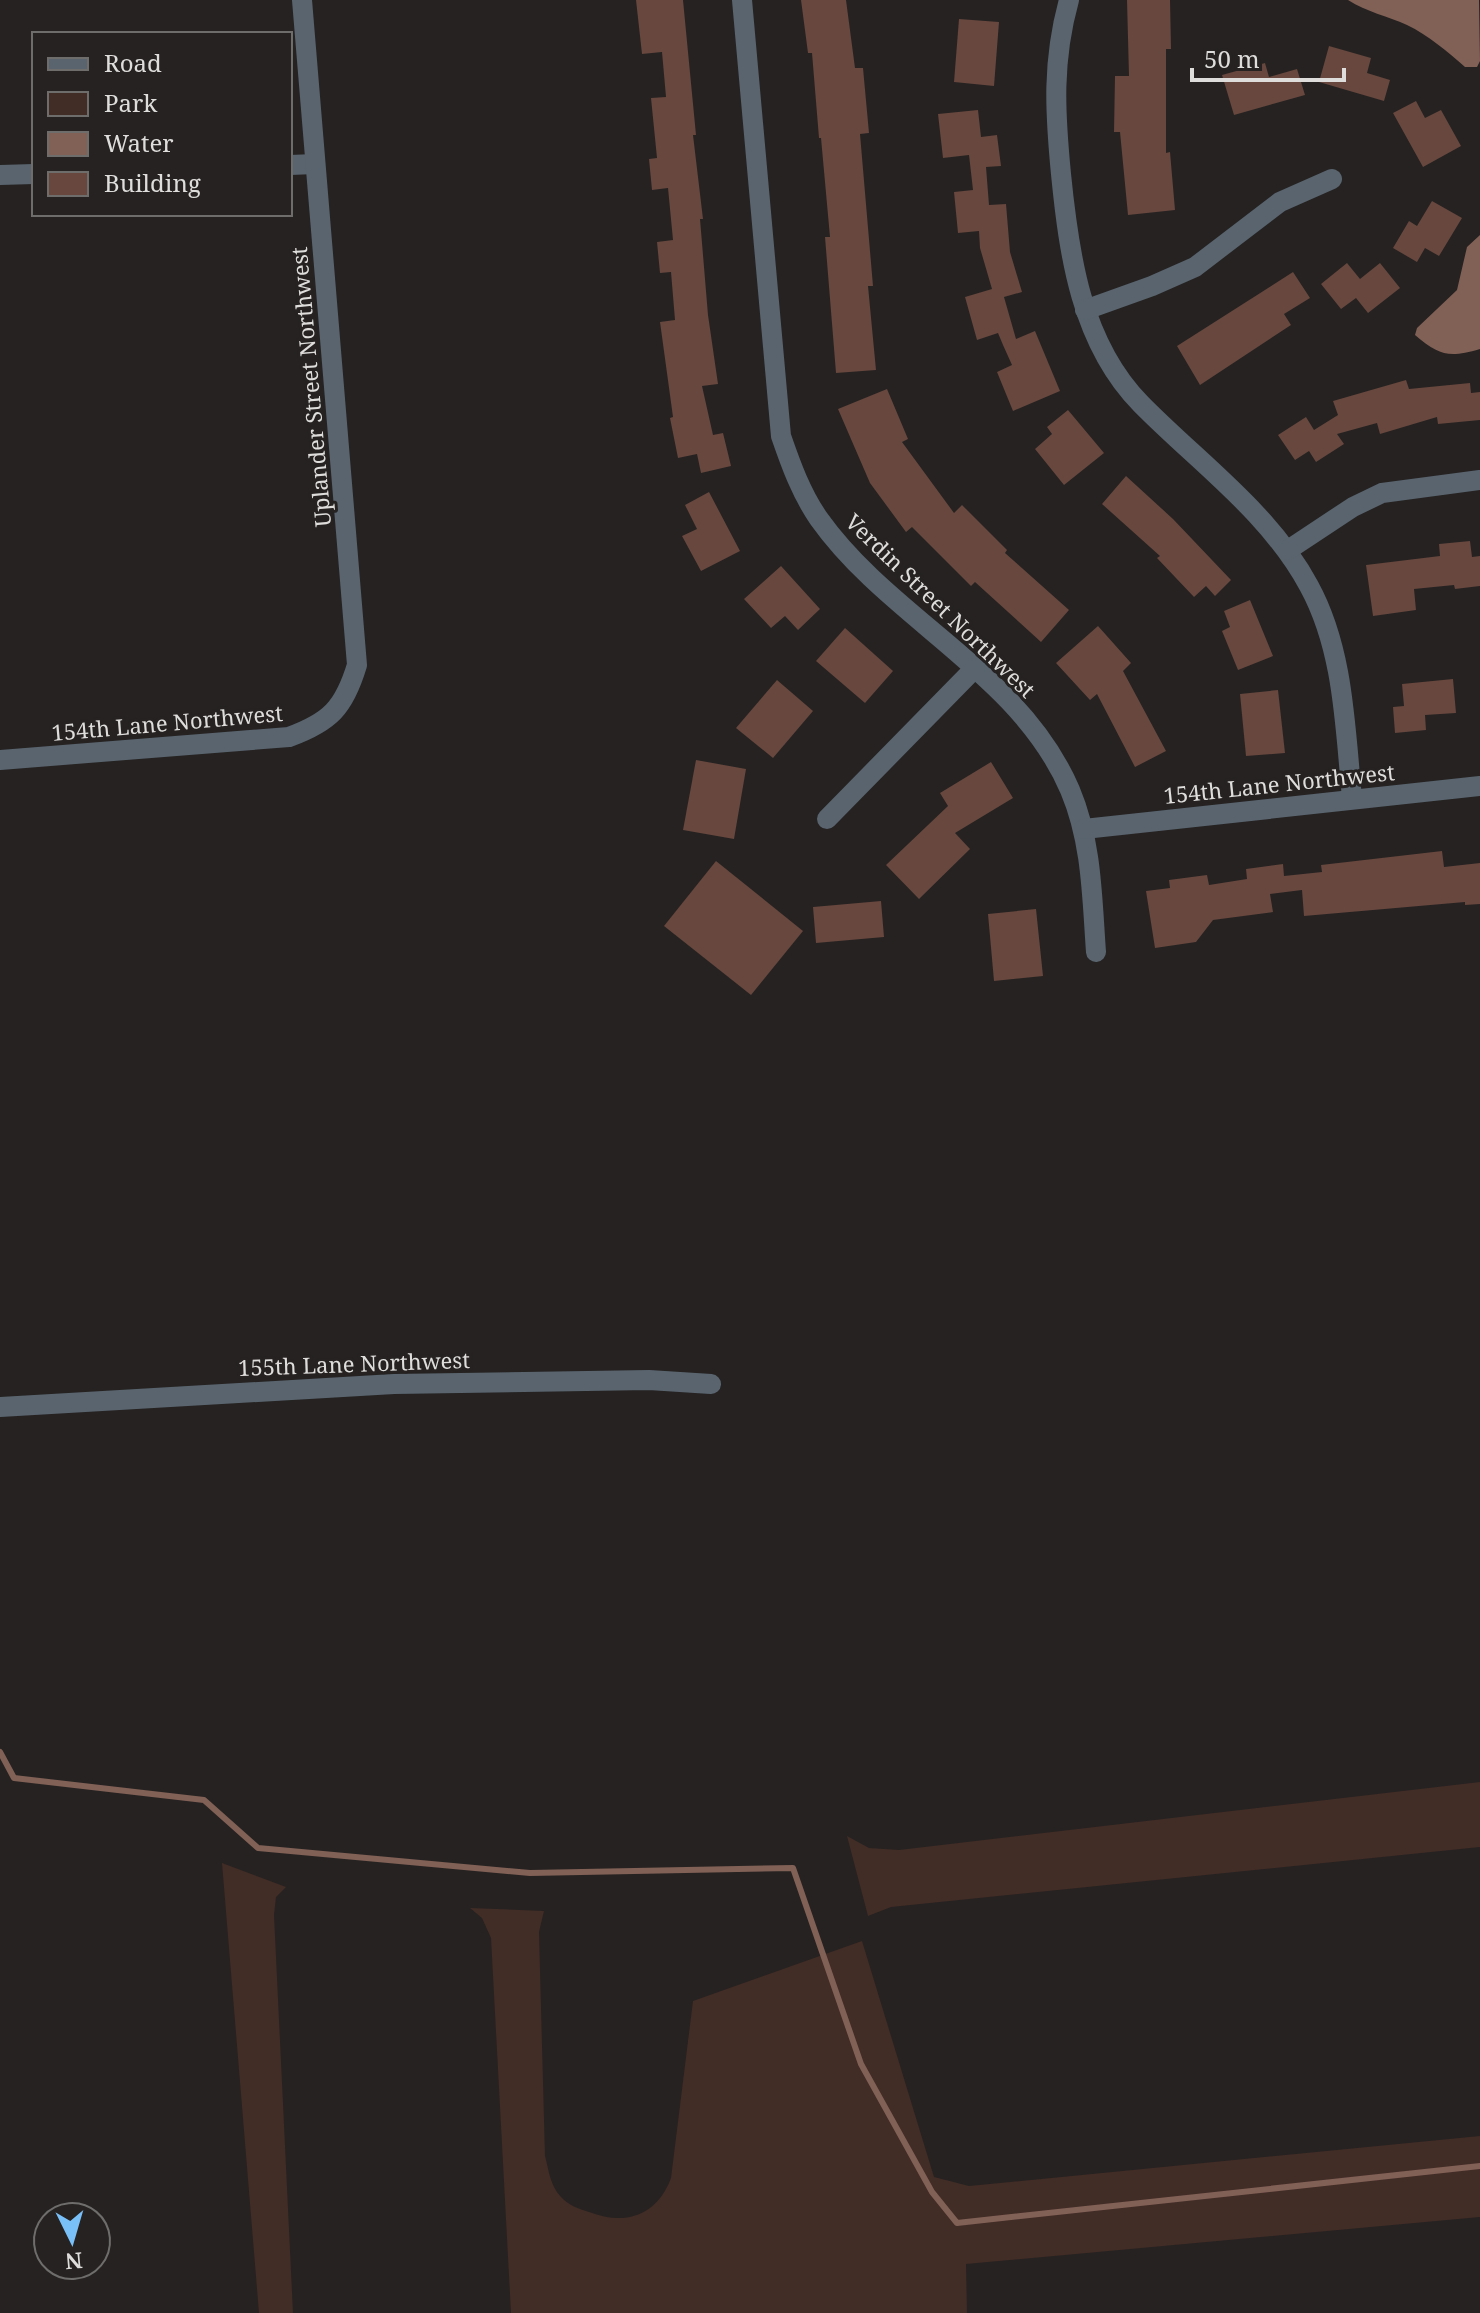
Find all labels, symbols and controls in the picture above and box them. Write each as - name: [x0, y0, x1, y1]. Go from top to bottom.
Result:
- legend: [32, 32, 292, 216]
- scale bar: [1192, 32, 1344, 82]
- text: 50 m: [1204, 42, 1260, 75]
- text: Road: [104, 46, 162, 79]
- text: Park: [104, 86, 158, 119]
- text: Water: [104, 126, 174, 159]
- text: Building: [104, 166, 201, 199]
- street label: Uplander Street Northwest: [283, 245, 337, 528]
- street label: Verdin Street Northwest: [840, 506, 1043, 704]
- street label: 154th Lane Northwest: [50, 697, 284, 747]
- street label: 154th Lane Northwest: [1162, 756, 1396, 810]
- street label: 155th Lane Northwest: [238, 1344, 471, 1382]
- north arrow: [32, 2201, 112, 2281]
- text: N: [64, 2246, 84, 2278]

